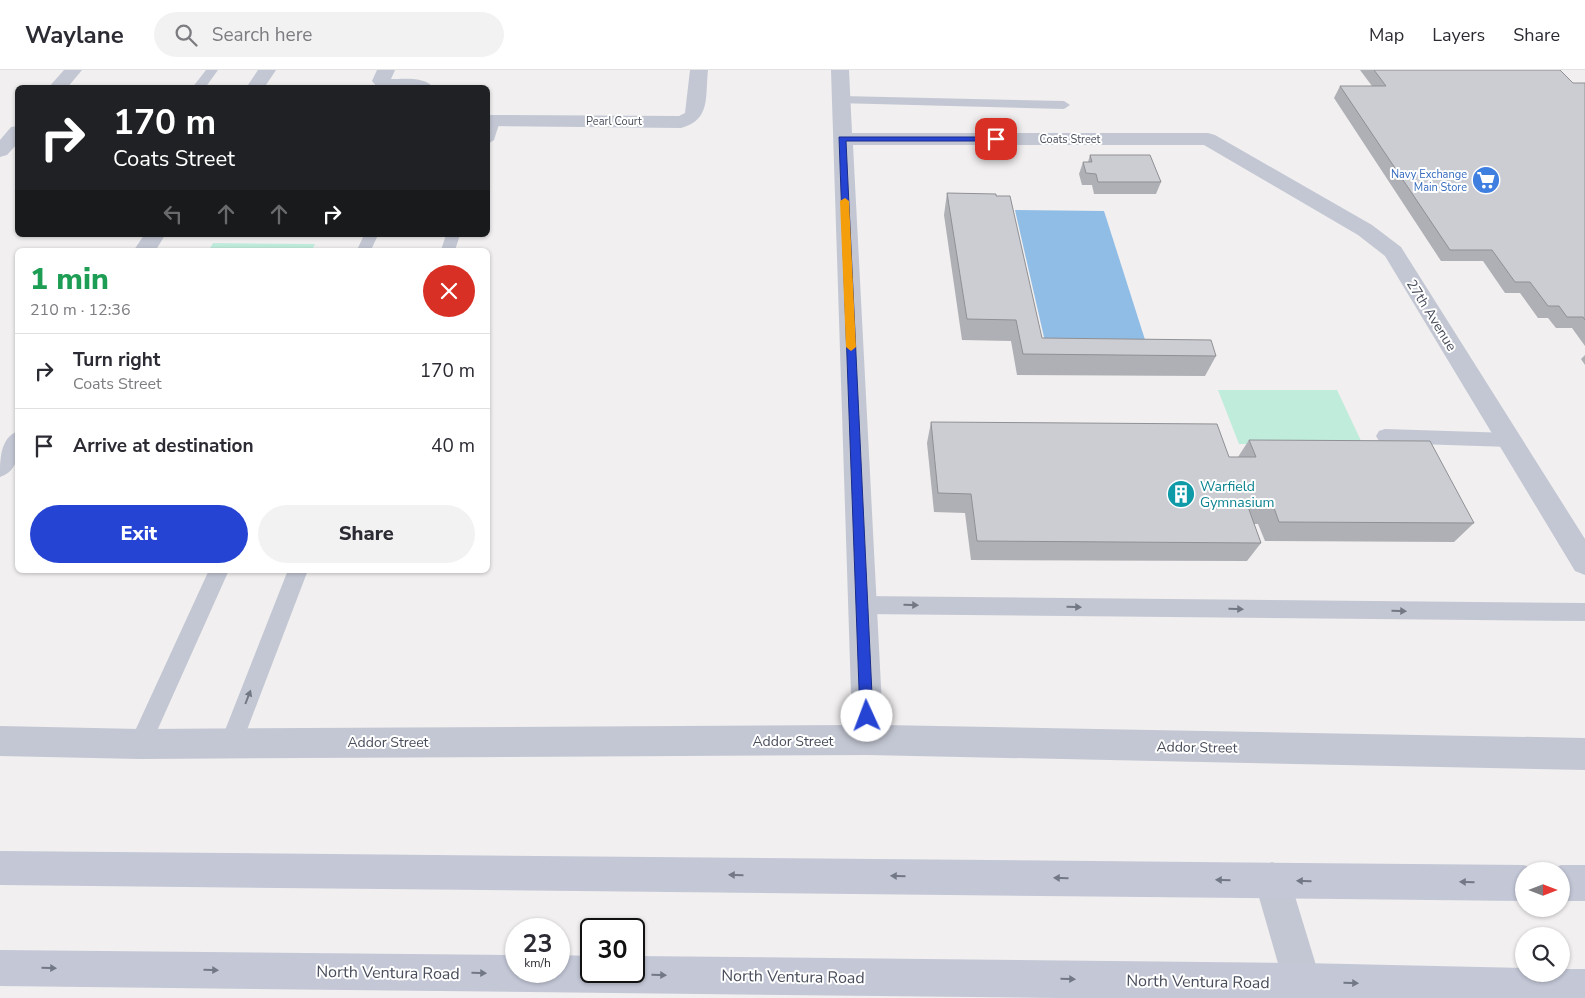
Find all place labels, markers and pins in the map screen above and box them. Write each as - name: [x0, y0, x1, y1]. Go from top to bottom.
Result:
- pin: [975, 118, 1017, 160]
- supermarket icon: Navy Exchange Main Store: [1471, 165, 1501, 195]
- place label: Navy Exchange Main Store: [1391, 167, 1467, 195]
- place label: Warfield Gymnasium: [1200, 477, 1275, 512]
- building icon: Warfield Gymnasium: [1166, 479, 1196, 509]

